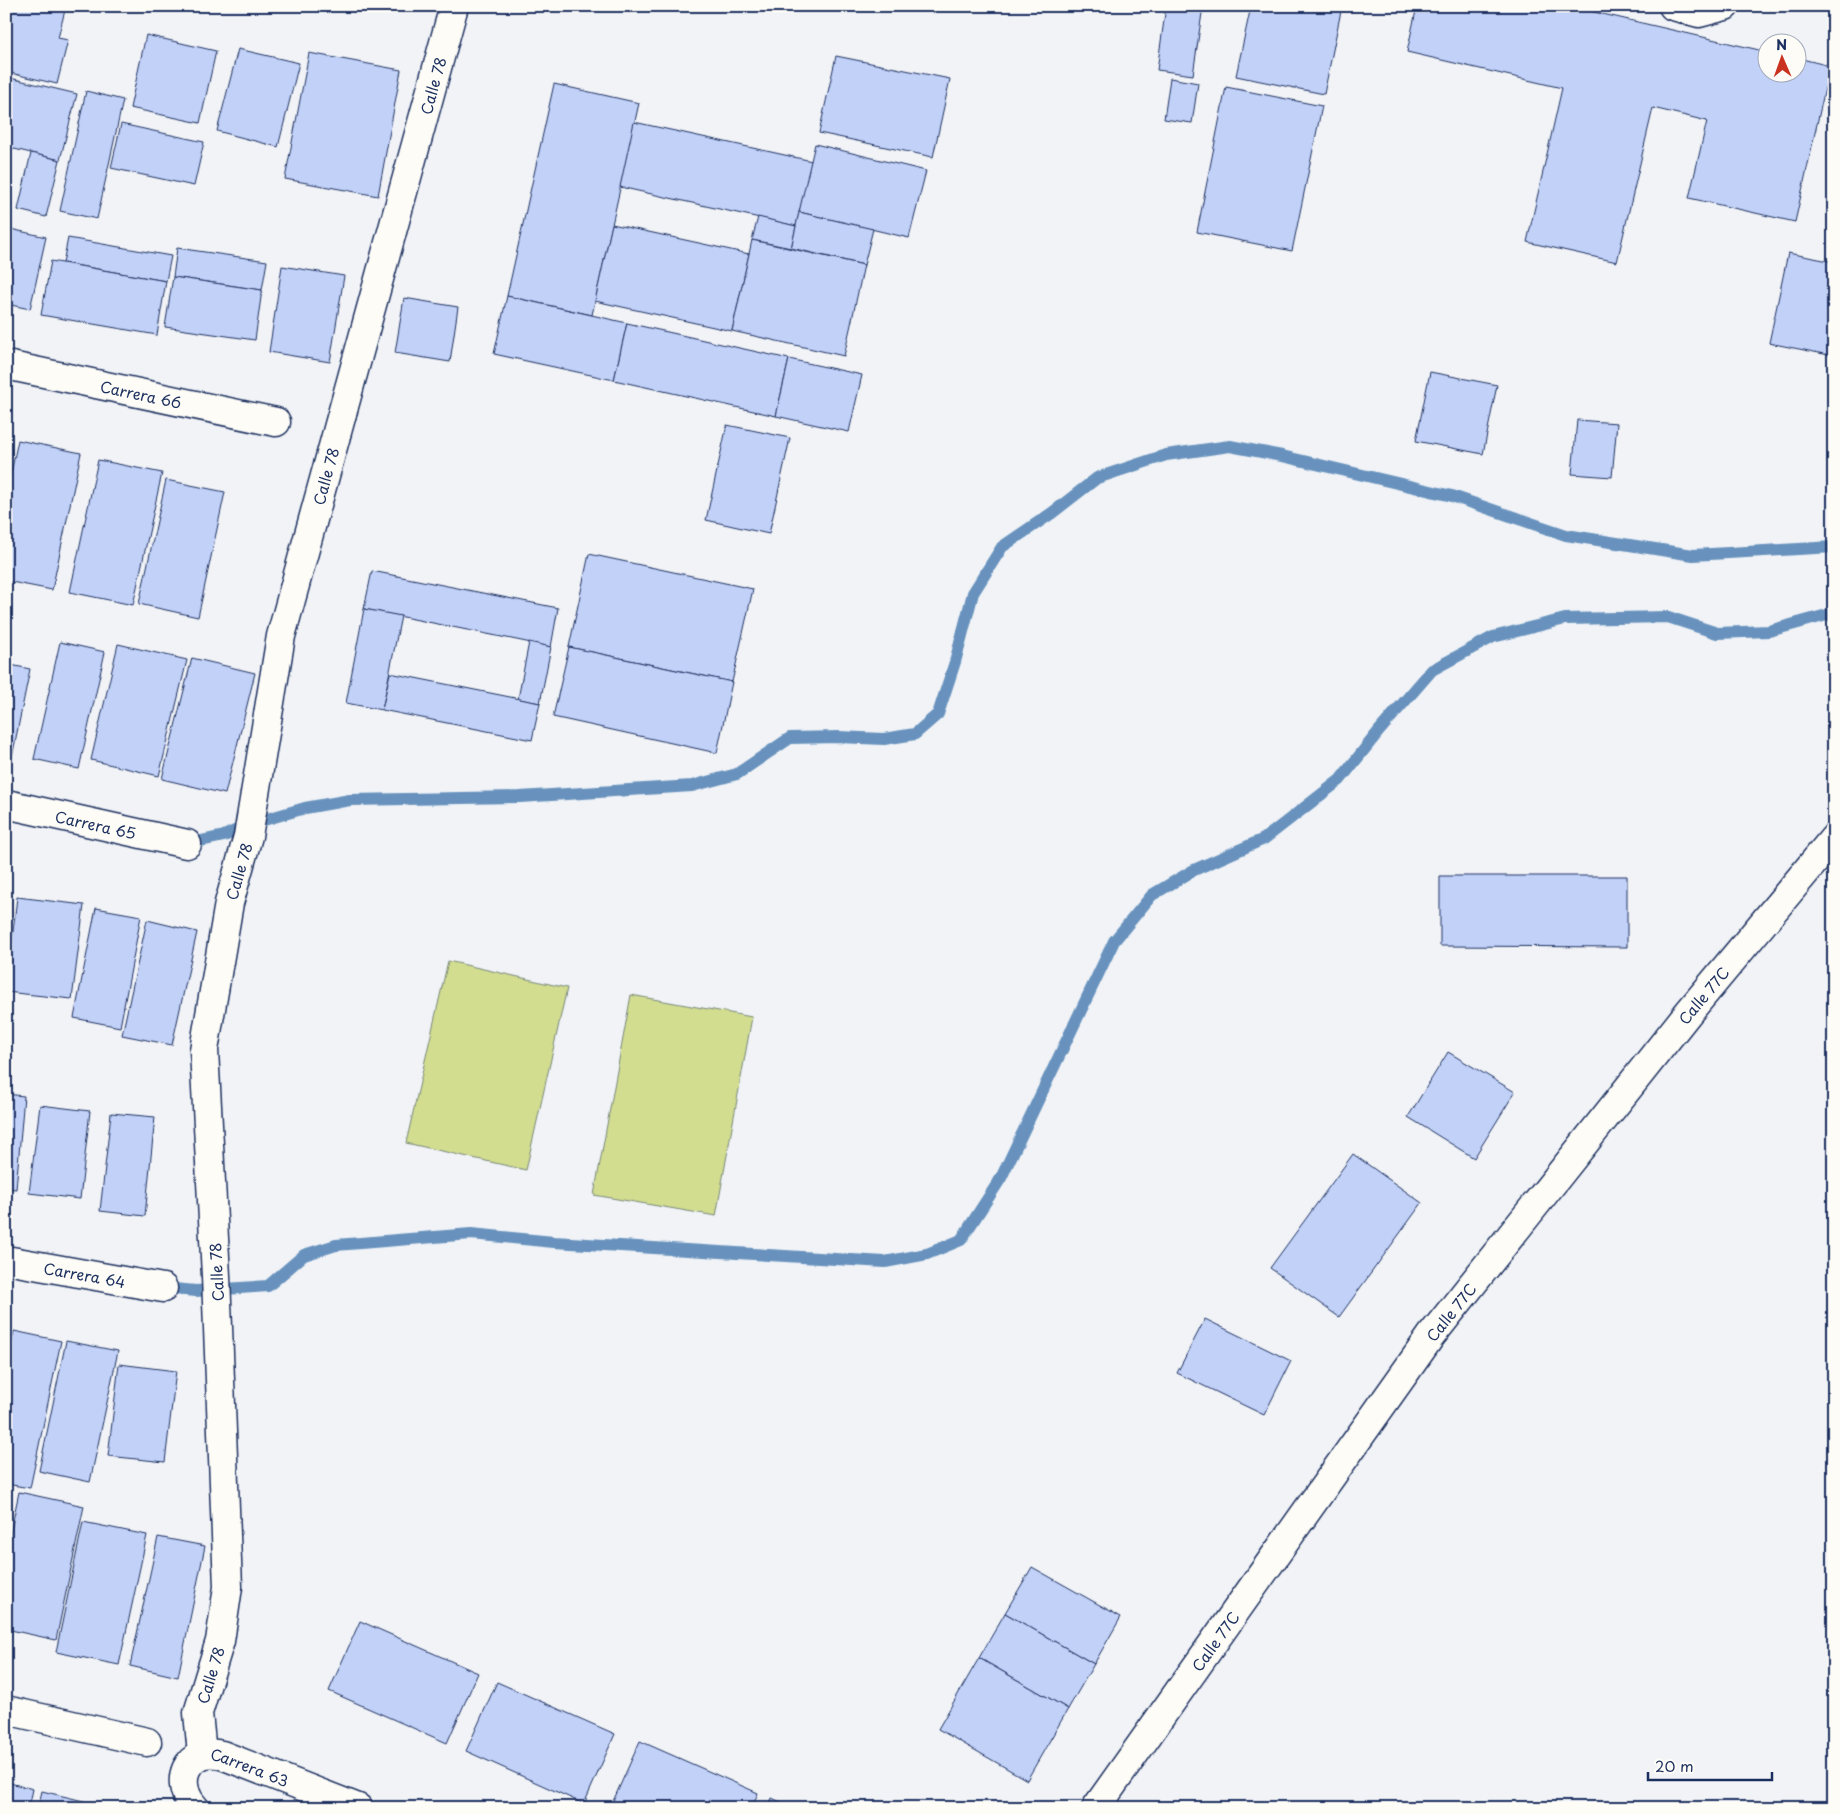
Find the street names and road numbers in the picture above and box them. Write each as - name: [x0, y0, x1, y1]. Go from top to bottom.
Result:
- street label: Calle 78: [413, 54, 451, 117]
- street label: Carrera 66: [98, 374, 184, 413]
- street label: Calle 78: [306, 445, 344, 507]
- street label: Carrera 65: [53, 804, 139, 844]
- street label: Calle 78: [219, 840, 257, 902]
- street label: Calle 77C: [1672, 961, 1734, 1029]
- street label: Calle 78: [203, 1242, 229, 1302]
- street label: Carrera 64: [42, 1255, 128, 1293]
- street label: Calle 77C: [1420, 1277, 1481, 1346]
- street label: Calle 77C: [1185, 1606, 1244, 1676]
- street label: Calle 78: [190, 1643, 229, 1706]
- street label: Carrera 63: [209, 1742, 292, 1792]

